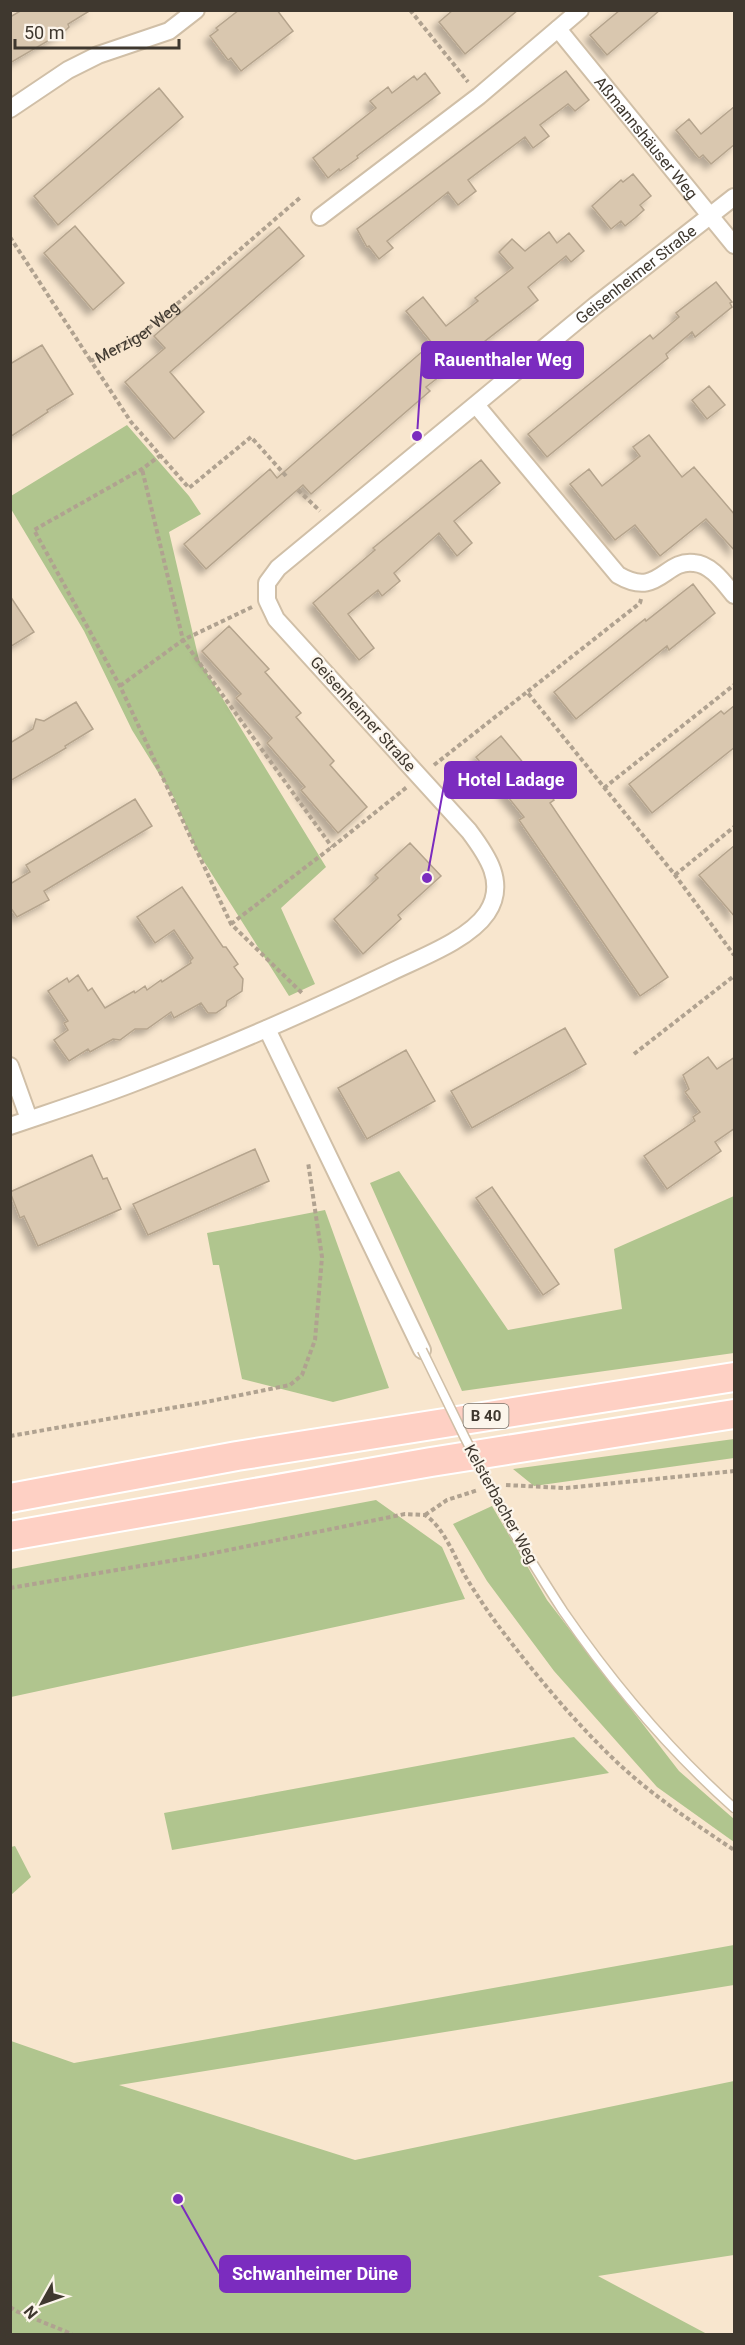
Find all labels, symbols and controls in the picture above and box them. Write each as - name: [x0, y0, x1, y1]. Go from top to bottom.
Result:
- scale bar: [15, 12, 178, 50]
- text: 50 m: [24, 22, 64, 43]
- street label: Aßmannshäuser Weg: [591, 72, 702, 203]
- street label: Geisenheimer Straße: [571, 221, 700, 328]
- street label: Merziger Weg: [92, 297, 183, 367]
- callout: Rauenthaler Weg: [422, 342, 583, 378]
- text: Rauenthaler Weg: [434, 349, 572, 370]
- street label: Geisenheimer Straße: [306, 652, 420, 776]
- callout: Hotel Ladage: [445, 762, 576, 798]
- text: Hotel Ladage: [457, 769, 565, 790]
- road number: B 40: [464, 1404, 508, 1428]
- street label: Kelsterbacher Weg: [460, 1441, 542, 1567]
- callout: Schwanheimer Düne: [220, 2256, 410, 2292]
- text: Schwanheimer Düne: [232, 2263, 398, 2284]
- north arrow: [12, 2273, 72, 2333]
- text: N: [20, 2302, 42, 2323]

